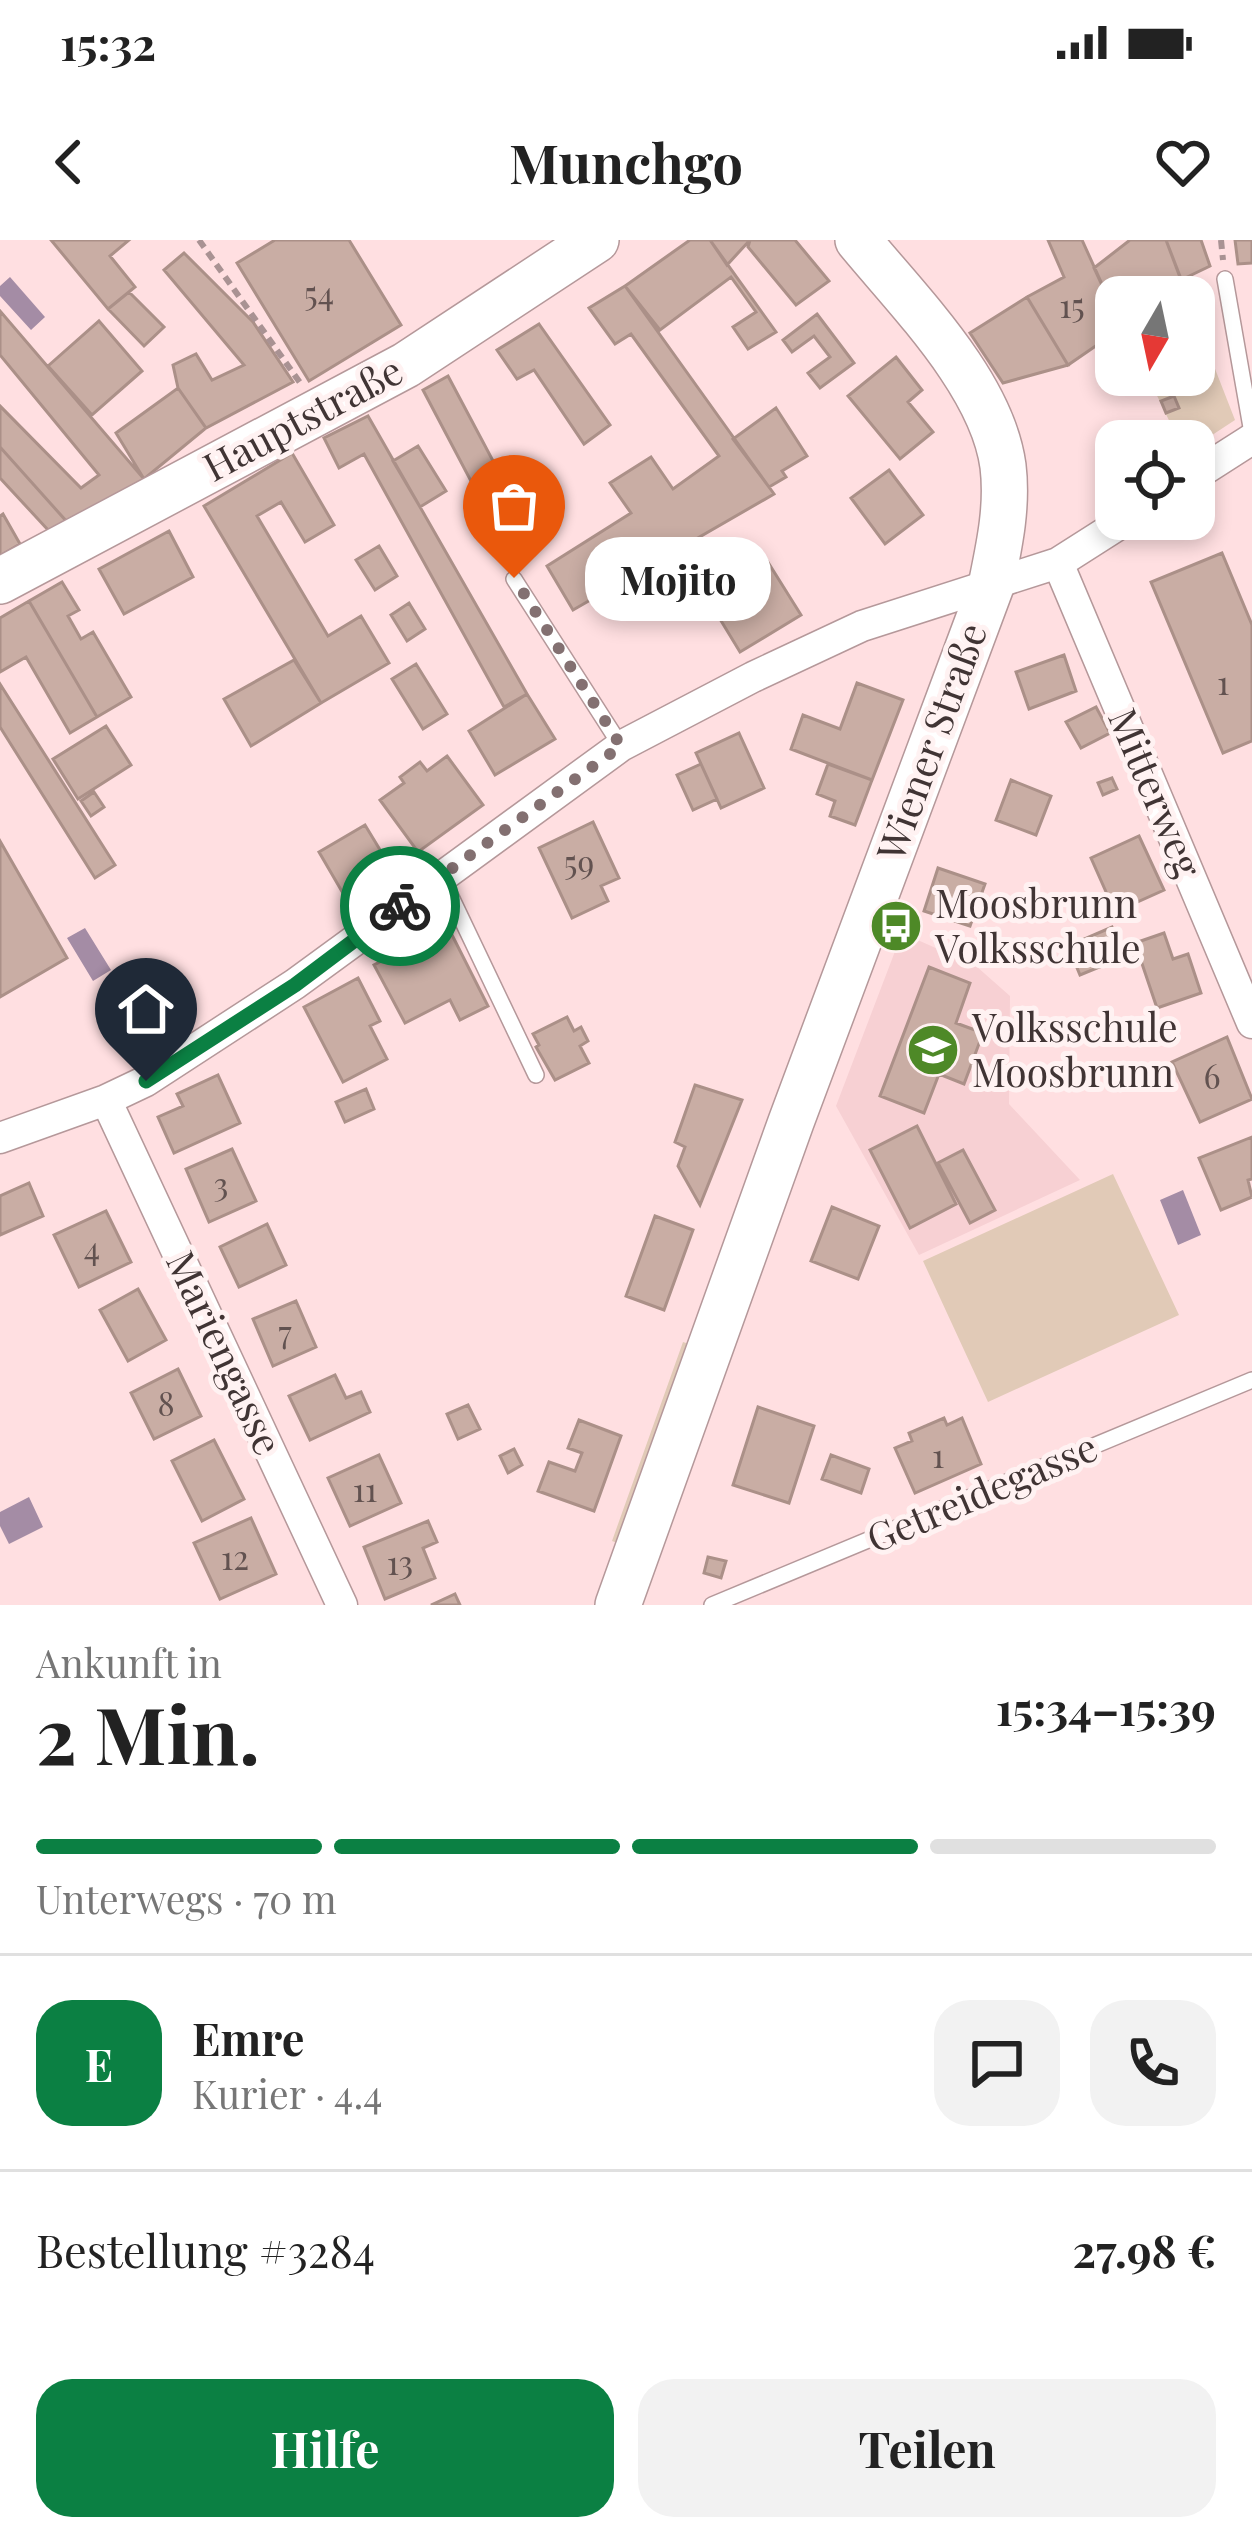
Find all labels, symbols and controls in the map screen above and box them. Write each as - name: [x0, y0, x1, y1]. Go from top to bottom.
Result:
- text: 15:32: [60, 12, 156, 72]
- text: Munchgo: [509, 126, 743, 198]
- icon: back: [36, 129, 102, 195]
- icon: heart: [1150, 129, 1216, 195]
- house number: 54: [304, 270, 334, 314]
- north arrow: [1095, 276, 1215, 396]
- map controls: [1095, 276, 1215, 540]
- house number: 15: [1059, 282, 1085, 326]
- street label: Hauptstraße: [193, 343, 411, 491]
- button: locate: [1095, 420, 1215, 540]
- pin: [463, 455, 565, 578]
- icon: bag: [481, 473, 547, 539]
- callout: Mojito: [586, 536, 772, 620]
- text: Mojito: [620, 553, 736, 605]
- street label: Wiener Straße: [863, 615, 997, 868]
- house number: 1: [1217, 659, 1229, 703]
- street label: Mitterweg: [1098, 700, 1216, 885]
- house number: 59: [564, 839, 594, 883]
- courier: [340, 846, 460, 966]
- icon: bike: [367, 873, 433, 939]
- place label: Moosbrunn Volksschule: [934, 876, 1141, 973]
- bus stop icon: Moosbrunn Volksschule: [868, 898, 924, 954]
- pin: [95, 958, 197, 1081]
- icon: home: [113, 976, 179, 1042]
- place label: Volksschule Moosbrunn: [971, 1000, 1178, 1097]
- school or university icon: Volksschule Moosbrunn: [905, 1022, 961, 1078]
- house number: 6: [1203, 1053, 1221, 1097]
- house number: 3: [214, 1161, 228, 1205]
- house number: 4: [84, 1225, 100, 1269]
- street label: Mariengasse: [156, 1242, 296, 1462]
- house number: 7: [278, 1309, 292, 1353]
- house number: 8: [157, 1380, 175, 1424]
- street label: Getreidegasse: [858, 1419, 1104, 1563]
- house number: 1: [932, 1432, 944, 1476]
- house number: 11: [353, 1466, 377, 1510]
- house number: 12: [221, 1534, 249, 1578]
- house number: 13: [387, 1539, 413, 1583]
- text: Ankunft in: [36, 1636, 222, 1688]
- text: 15:34–15:39: [996, 1677, 1216, 1737]
- text: 2 Min.: [36, 1681, 260, 1785]
- text: Unterwegs · 70 m: [36, 1872, 337, 1924]
- button: chat: [934, 2000, 1060, 2126]
- button: phone: [1090, 2000, 1216, 2126]
- text: Emre: [192, 2007, 304, 2067]
- text: E: [85, 2033, 113, 2093]
- text: Kurier · 4.4: [192, 2067, 382, 2119]
- text: Bestellung #3284: [36, 2219, 375, 2279]
- text: 27.98 €: [1072, 2219, 1216, 2279]
- button: Hilfe: [36, 2379, 614, 2517]
- button: Teilen: [638, 2379, 1216, 2517]

